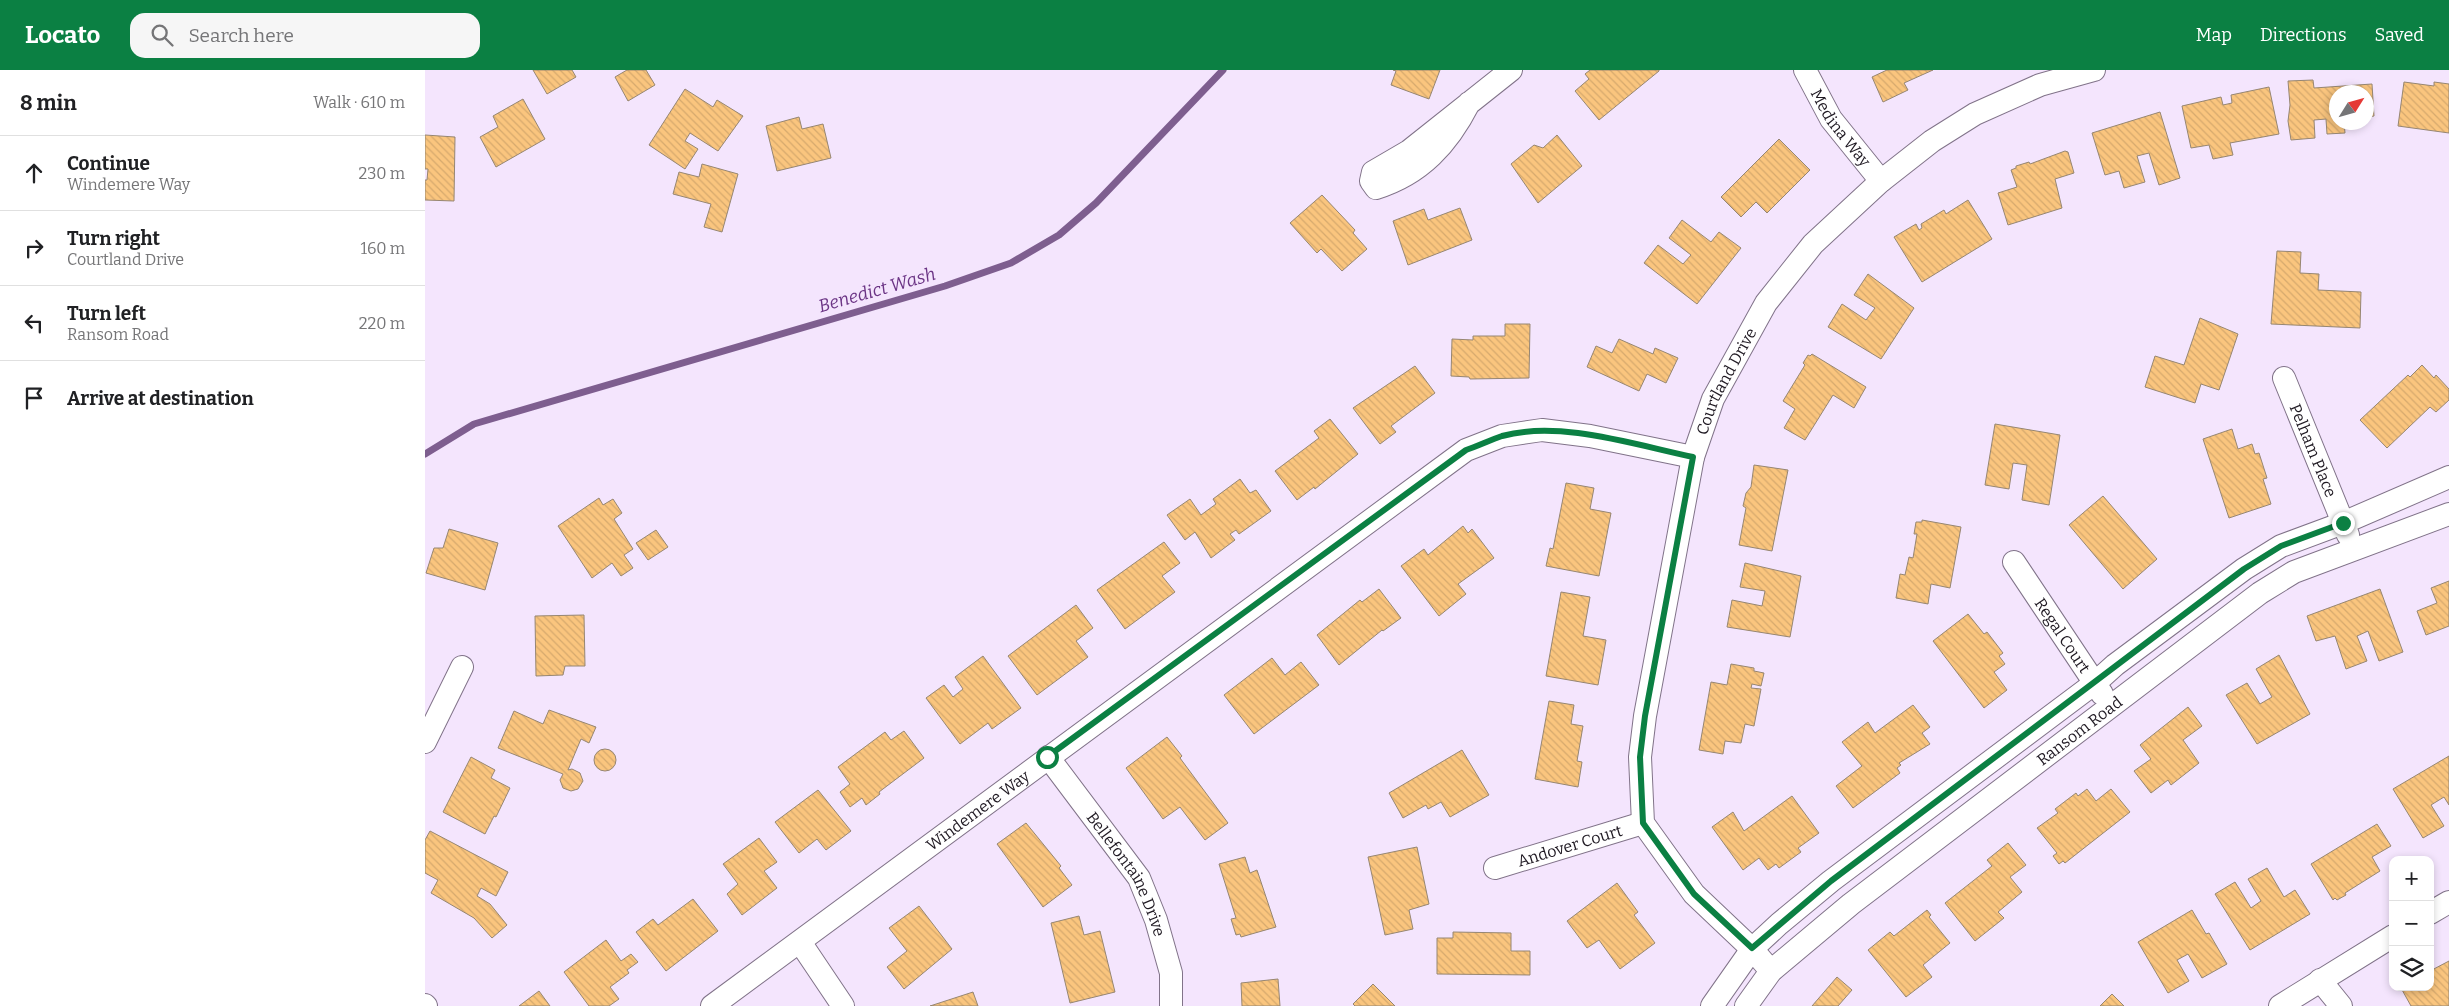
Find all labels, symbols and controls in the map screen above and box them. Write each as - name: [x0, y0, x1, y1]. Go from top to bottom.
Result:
- search box: [130, 13, 480, 58]
- text: Locato: [25, 21, 100, 49]
- icon: search: [148, 21, 176, 49]
- text: Search here: [188, 24, 294, 47]
- text: Map: [2196, 24, 2232, 46]
- text: Directions: [2260, 24, 2347, 46]
- text: Saved: [2375, 24, 2424, 46]
- north arrow: [2329, 85, 2374, 130]
- street label: Medina Way: [1807, 86, 1875, 171]
- text: 8 min: [20, 90, 77, 116]
- text: Walk · 610 m: [313, 93, 405, 112]
- text: Continue: [67, 152, 150, 175]
- icon: ahead: [20, 159, 48, 187]
- text: 230 m: [358, 164, 405, 183]
- text: Windemere Way: [67, 175, 190, 194]
- text: Turn right: [67, 227, 160, 250]
- icon: right: [20, 234, 48, 262]
- text: 160 m: [360, 239, 405, 258]
- text: Courtland Drive: [67, 250, 184, 269]
- water label: Benedict Wash: [816, 263, 938, 317]
- text: Turn left: [67, 302, 146, 325]
- icon: left: [20, 309, 48, 337]
- text: 220 m: [359, 314, 405, 333]
- text: Ransom Road: [67, 325, 169, 344]
- street label: Courtland Drive: [1692, 325, 1760, 437]
- icon: arrive: [20, 384, 48, 412]
- text: Arrive at destination: [67, 387, 254, 410]
- street label: Pelham Place: [2285, 401, 2340, 500]
- route end: [2332, 512, 2355, 535]
- street label: Regal Court: [2031, 594, 2094, 677]
- street label: Ransom Road: [2033, 692, 2126, 769]
- route start: [1036, 746, 1059, 769]
- street label: Windemere Way: [923, 766, 1034, 855]
- street label: Bellefontaine Drive: [1083, 808, 1169, 939]
- street label: Andover Court: [1515, 821, 1625, 871]
- map controls: [2389, 856, 2434, 991]
- button: +: [2389, 856, 2434, 901]
- button: −: [2389, 901, 2434, 946]
- button: layers: [2389, 946, 2434, 991]

